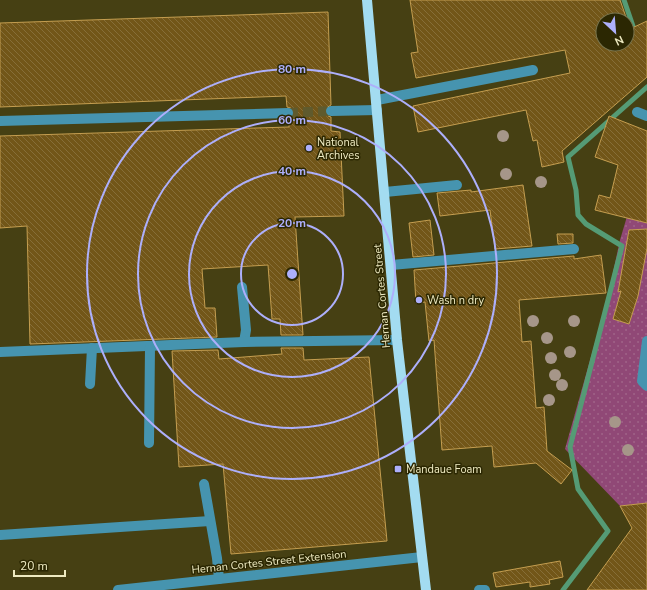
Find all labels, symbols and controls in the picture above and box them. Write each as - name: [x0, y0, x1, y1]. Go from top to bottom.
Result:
- north arrow: [595, 12, 635, 52]
- text: N: [612, 32, 626, 49]
- text: 80 m: [278, 61, 306, 77]
- text: 60 m: [278, 112, 306, 128]
- place label: National Archives: [317, 135, 360, 163]
- marker: National Archives: [304, 143, 314, 153]
- text: 40 m: [278, 163, 306, 179]
- text: 20 m: [278, 215, 306, 231]
- street label: Hernan Cortes Street: [370, 243, 394, 349]
- centre of rings: [285, 267, 299, 281]
- place label: Wash n dry: [427, 293, 484, 308]
- marker: Wash n dry: [414, 295, 424, 305]
- place label: Mandaue Foam: [406, 462, 482, 477]
- marker: Mandaue Foam: [393, 464, 403, 474]
- street label: Hernan Cortes Street Extension: [191, 546, 347, 578]
- scale bar: [14, 552, 65, 578]
- text: 20 m: [20, 558, 48, 574]

